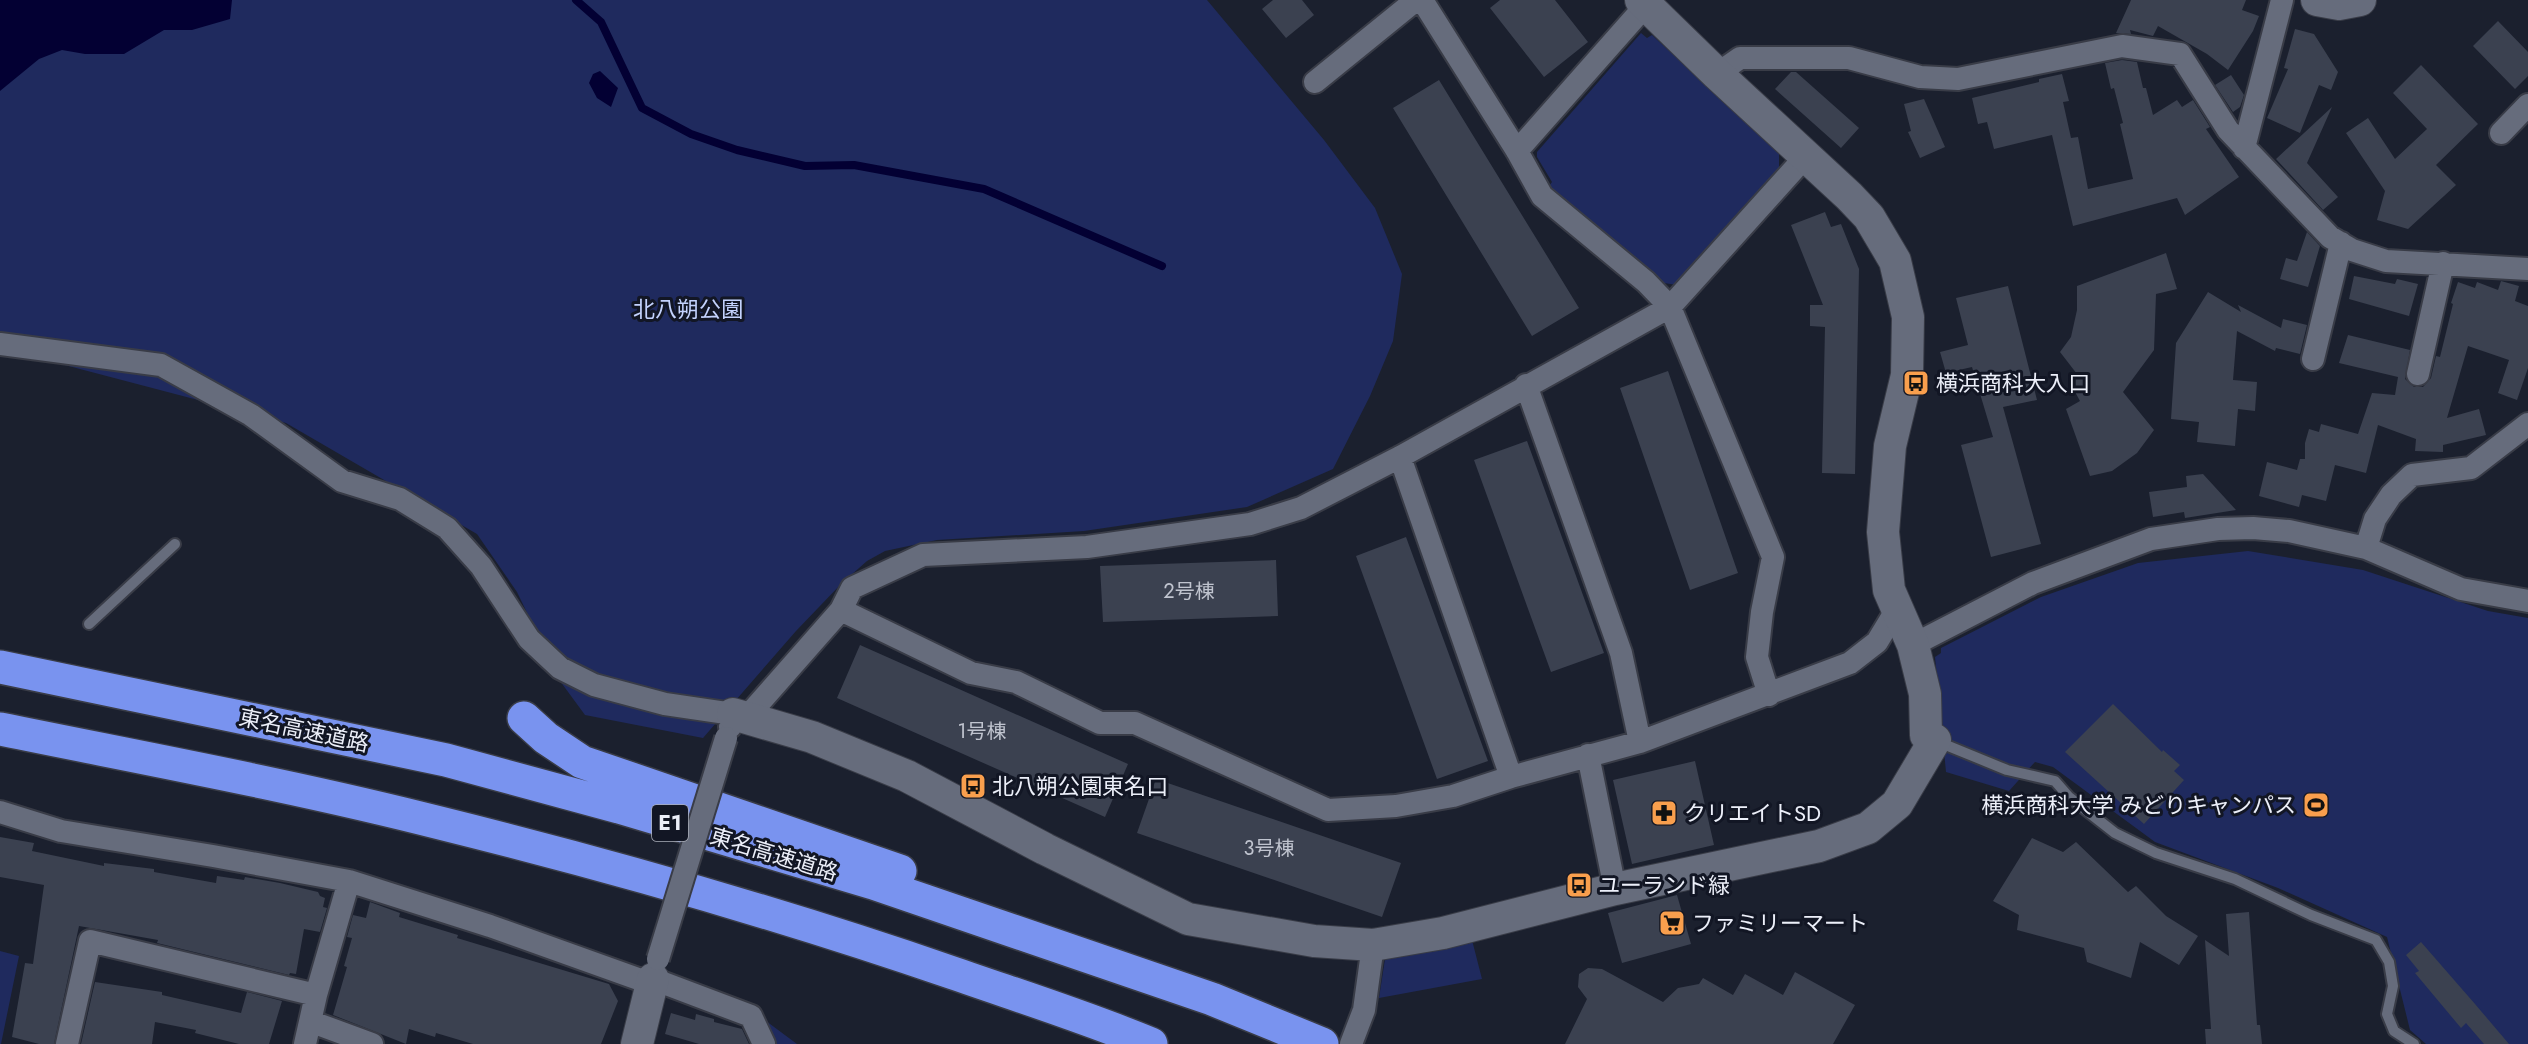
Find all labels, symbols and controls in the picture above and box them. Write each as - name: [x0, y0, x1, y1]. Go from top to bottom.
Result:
- park label: 北八朔公園: [633, 293, 743, 325]
- place label: 横浜商科大入口: [1936, 367, 2090, 399]
- bus stop icon: 横浜商科大入口: [1901, 368, 1931, 398]
- house number: 2号棟: [1163, 577, 1215, 606]
- street label: 東名高速道路: [236, 701, 372, 759]
- house number: 1号棟: [958, 717, 1007, 746]
- place label: 北八朔公園東名口: [992, 770, 1168, 802]
- bus stop icon: 北八朔公園東名口: [958, 771, 988, 801]
- place label: 横浜商科大学 みどりキャンパス: [1981, 789, 2296, 821]
- sports icon: 横浜商科大学 みどりキャンパス: [2301, 790, 2331, 820]
- place label: クリエイトSD: [1684, 797, 1821, 829]
- pharmacy icon: クリエイトSD: [1649, 798, 1679, 828]
- road number: E1: [652, 805, 688, 841]
- street label: 東名高速道路: [706, 819, 842, 889]
- house number: 3号棟: [1244, 834, 1294, 863]
- place label: ユーランド緑: [1598, 869, 1730, 901]
- bus stop icon: ユーランド緑: [1564, 870, 1594, 900]
- place label: ファミリーマート: [1692, 907, 1868, 939]
- supermarket icon: ファミリーマート: [1657, 908, 1687, 938]

